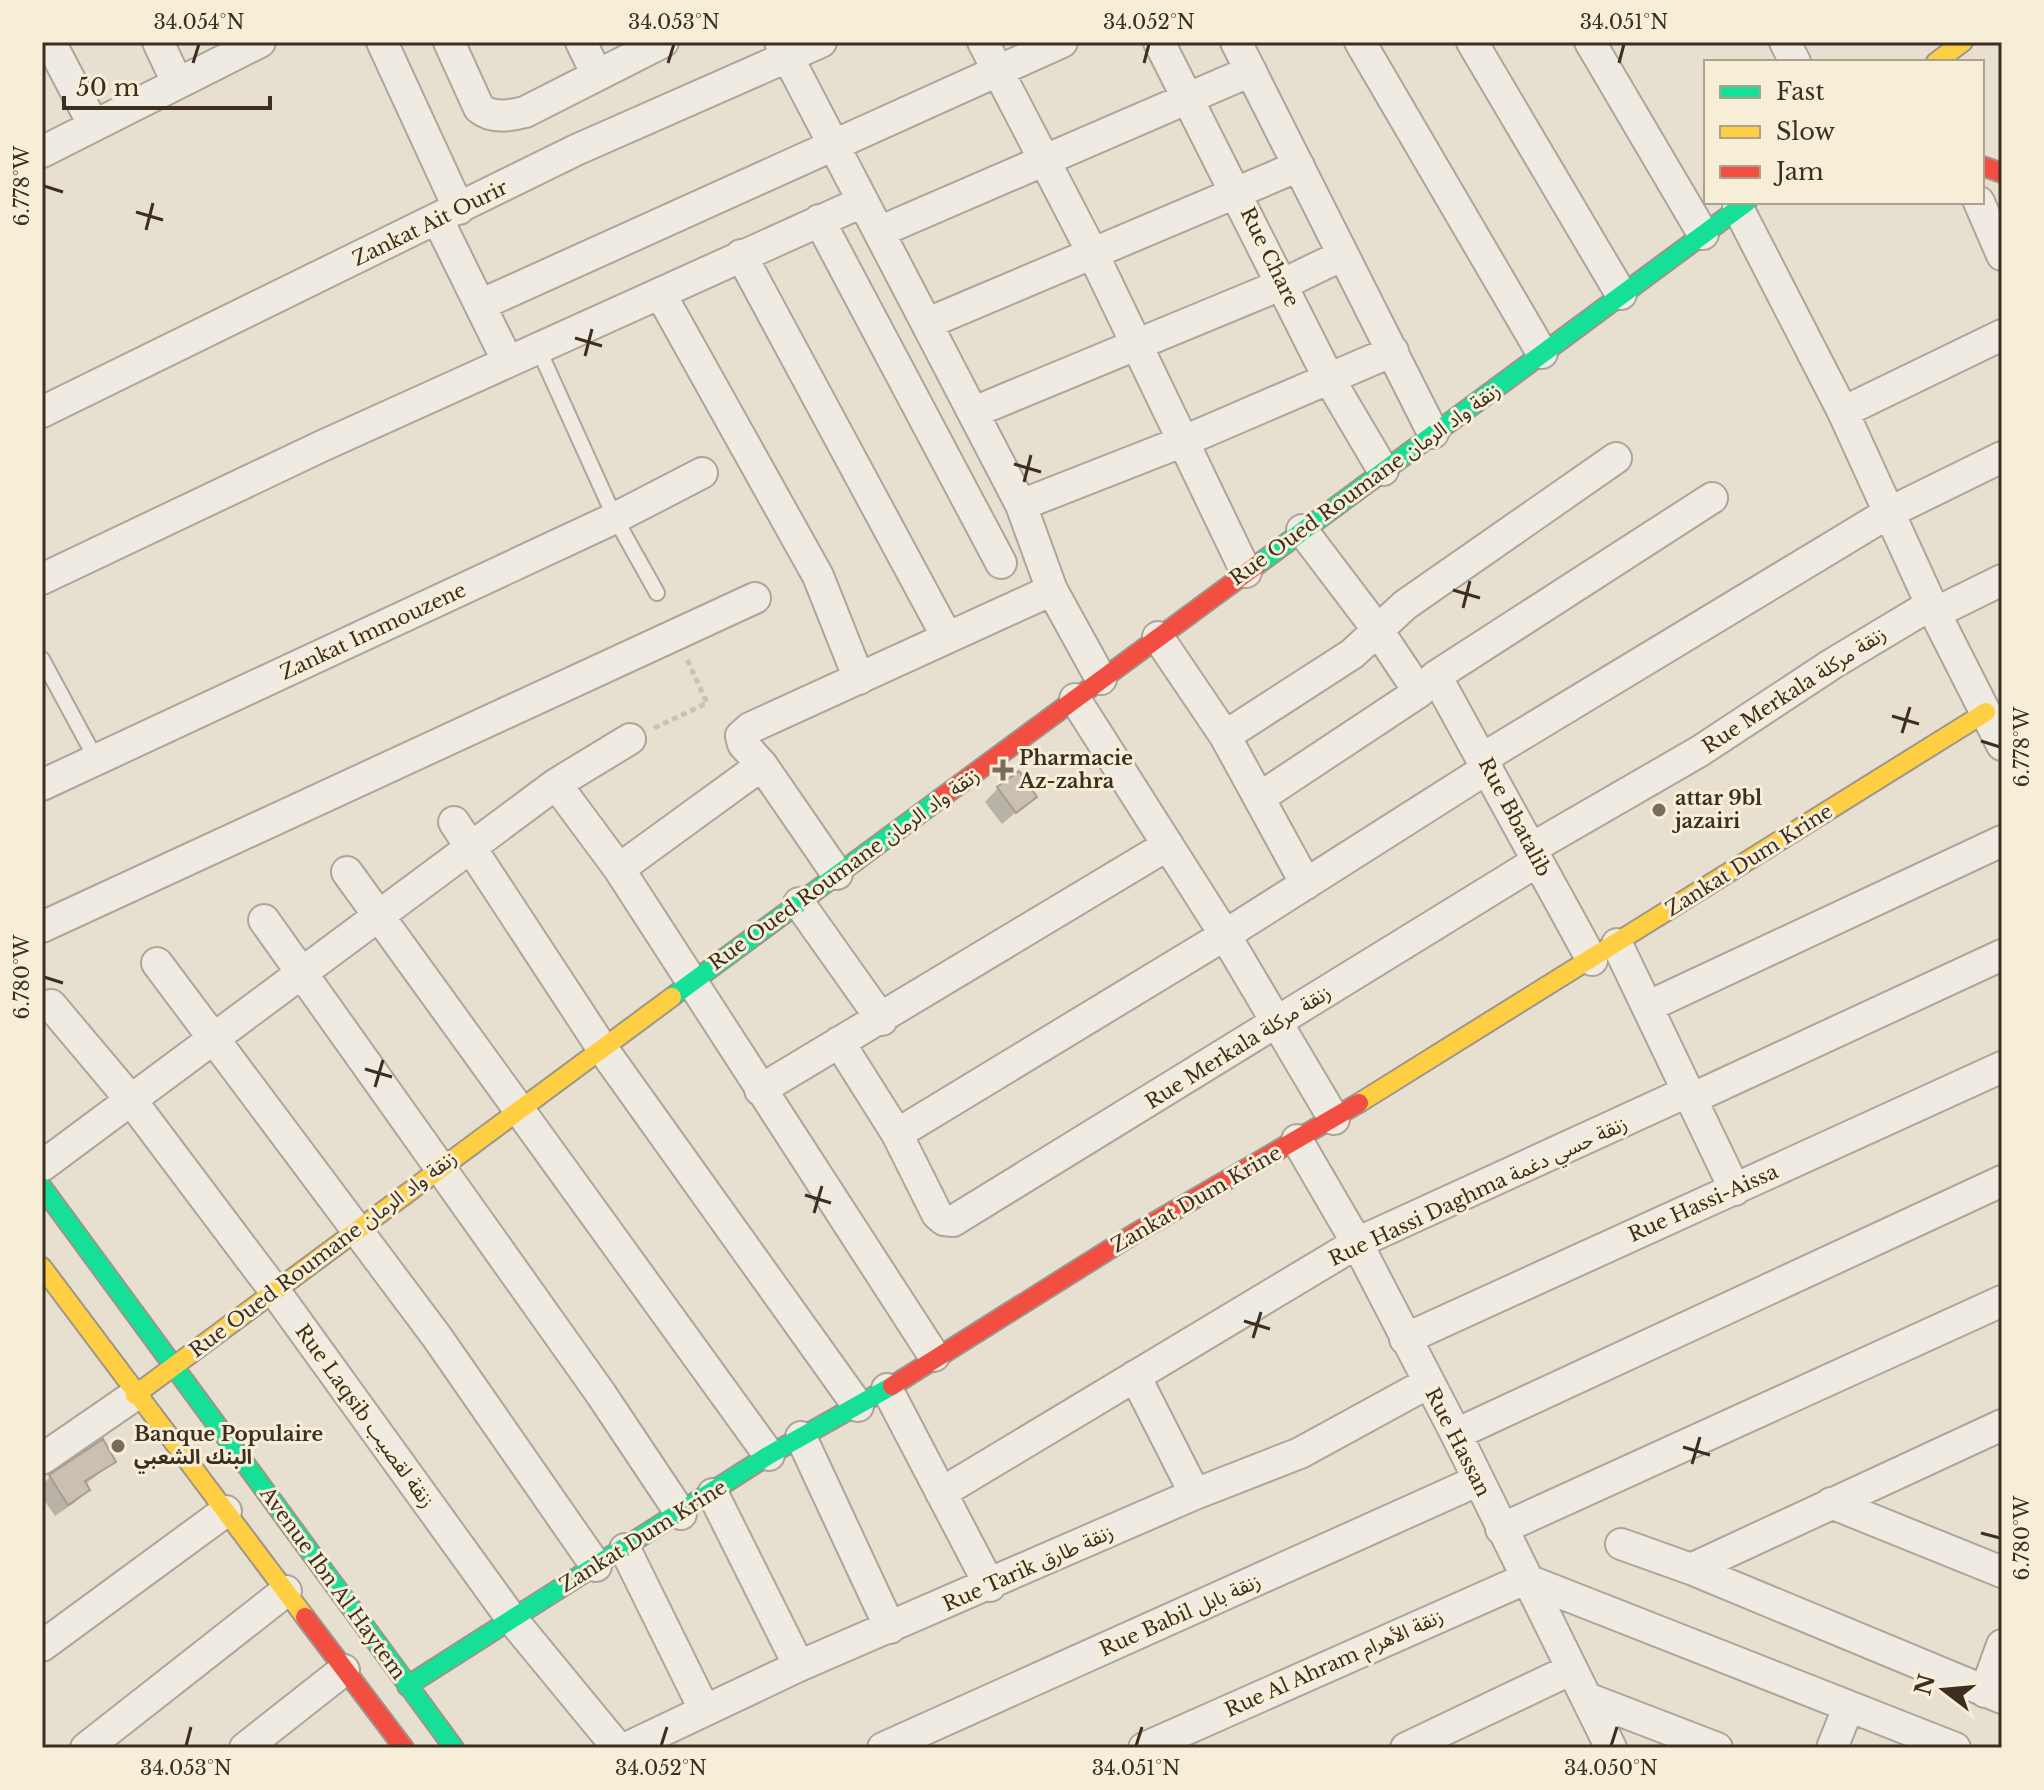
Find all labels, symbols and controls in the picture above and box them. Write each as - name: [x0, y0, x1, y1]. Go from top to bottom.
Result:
- text: 34.054°N: [154, 10, 244, 34]
- text: 34.053°N: [628, 10, 720, 34]
- text: 34.052°N: [1103, 10, 1195, 34]
- text: 34.051°N: [1580, 10, 1668, 34]
- scale bar: [64, 60, 270, 110]
- legend: [1704, 60, 1984, 204]
- text: 50 m: [76, 73, 140, 102]
- text: Fast: [1776, 77, 1824, 106]
- text: Slow: [1776, 117, 1835, 146]
- text: 6.778°W: [10, 145, 34, 226]
- text: Jam: [1773, 157, 1824, 186]
- street label: Zankat Ait Ourir: [348, 175, 512, 271]
- street label: Rue Chare: [1236, 203, 1304, 311]
- street label: Rue Oued Roumane زنقة واد الرمان: [1225, 378, 1505, 590]
- street label: Zankat Immouzene: [276, 577, 470, 685]
- street label: Rue Merkala زنقة مركلة: [1698, 622, 1890, 758]
- text: 6.778°W: [2010, 706, 2034, 787]
- place label: Pharmacie Az-zahra: [1018, 746, 1133, 793]
- street label: Rue Bbatalib: [1474, 754, 1556, 880]
- marker: Pharmacie Az-zahra: [994, 761, 1012, 779]
- street label: Rue Oued Roumane زنقة واد الرمان: [704, 763, 984, 975]
- place label: attar 9bl jazairi: [1671, 786, 1762, 833]
- street label: Zankat Dum Krine: [1661, 799, 1837, 921]
- marker: attar 9bl jazairi: [1650, 801, 1668, 819]
- text: 6.780°W: [10, 934, 34, 1019]
- street label: Rue Merkala زنقة مركلة: [1141, 980, 1335, 1114]
- street label: Rue Hassi Daghma زنقة حسي دغمة: [1325, 1111, 1633, 1274]
- street label: Zankat Dum Krine: [1107, 1141, 1285, 1257]
- street label: Rue Oued Roumane زنقة واد الرمان: [185, 1146, 461, 1362]
- street label: Rue Hassi-Aissa: [1624, 1159, 1782, 1247]
- street label: Rue Laqsib زنقة لقصيب: [290, 1320, 440, 1512]
- street label: Rue Hassan: [1420, 1384, 1496, 1501]
- place label: Banque Populaire البنك الشعبي: [134, 1422, 323, 1474]
- marker: Banque Populaire البنك الشعبي: [109, 1437, 127, 1455]
- street label: Zankat Dum Krine: [555, 1475, 731, 1597]
- street label: Avenue Ibn Al Haytem: [254, 1481, 411, 1684]
- text: 6.780°W: [2010, 1495, 2034, 1580]
- street label: Rue Tarik زنقة طارق: [939, 1520, 1117, 1616]
- street label: Rue Babil زنقة بابل: [1096, 1569, 1264, 1661]
- street label: Rue Al Ahram زنقة الأهرام: [1221, 1604, 1448, 1725]
- north arrow: [1904, 1650, 1984, 1730]
- text: N: [1909, 1671, 1941, 1698]
- text: 34.053°N: [140, 1756, 232, 1780]
- text: 34.052°N: [615, 1756, 707, 1780]
- text: 34.051°N: [1092, 1756, 1180, 1780]
- text: 34.050°N: [1564, 1756, 1658, 1780]

